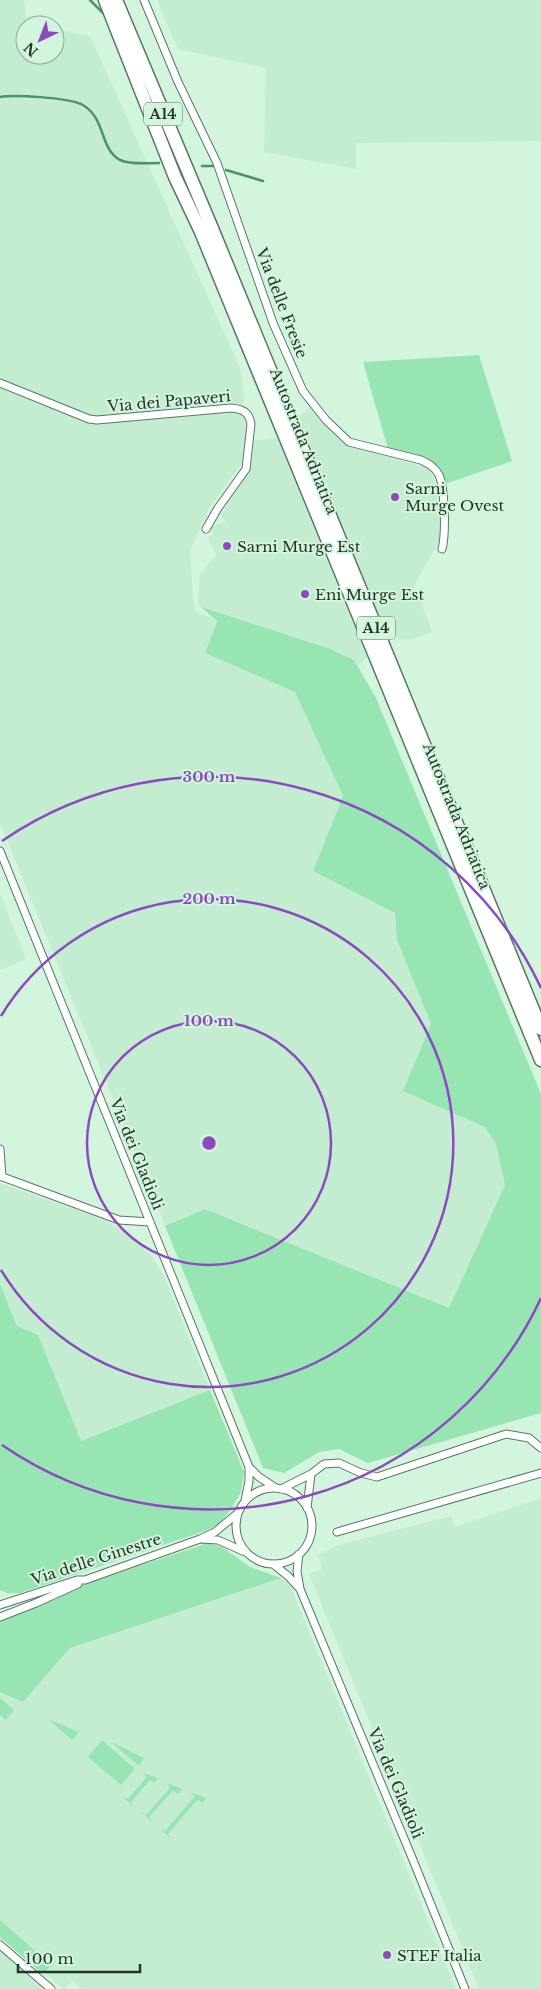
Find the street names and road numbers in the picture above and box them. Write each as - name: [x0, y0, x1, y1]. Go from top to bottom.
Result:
- road number: A14: [144, 102, 182, 126]
- street label: Via delle Fresie: [252, 244, 312, 361]
- street label: Autostrada Adriatica: [266, 364, 342, 518]
- street label: Via dei Papaveri: [106, 386, 231, 416]
- road number: A14: [357, 616, 395, 640]
- street label: Autostrada Adriatica: [419, 739, 495, 893]
- street label: Via dei Gladioli: [106, 1095, 168, 1213]
- street label: Via delle Ginestre: [28, 1529, 163, 1589]
- street label: Via dei Gladioli: [364, 1724, 428, 1841]

